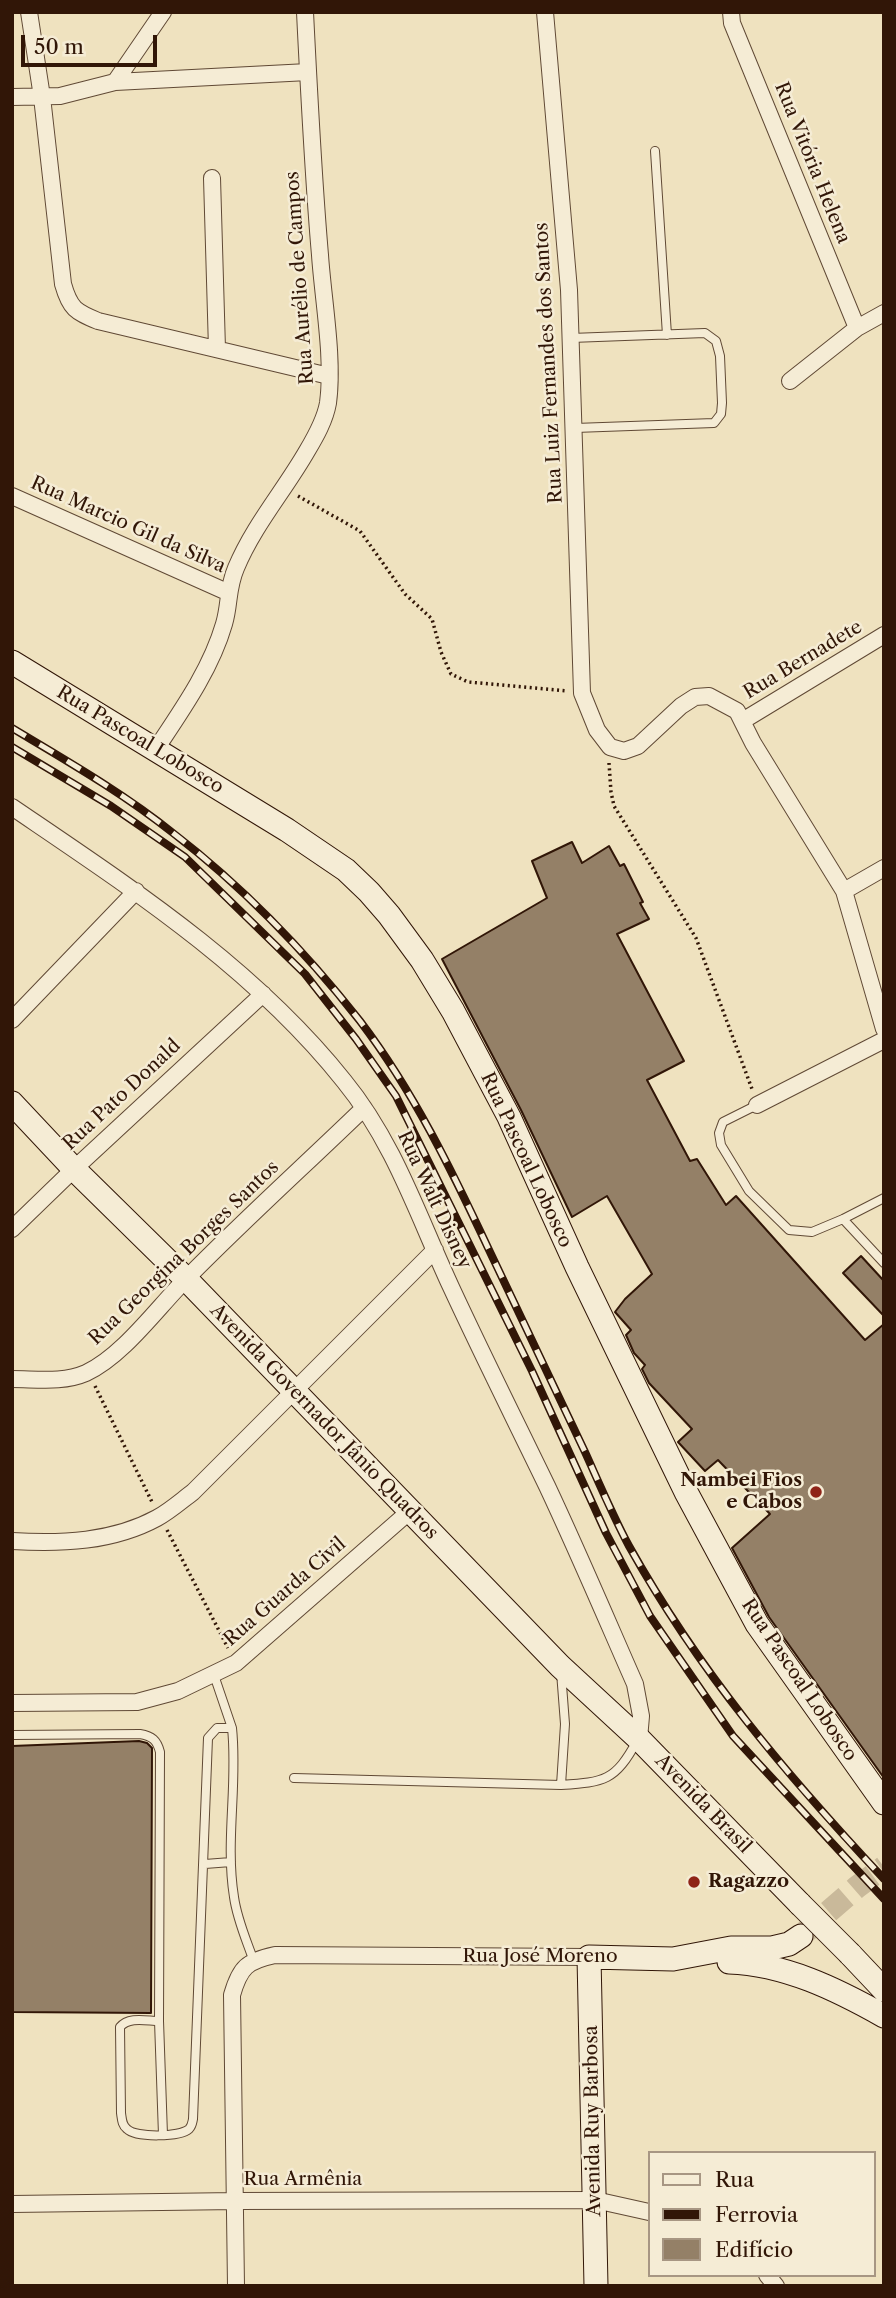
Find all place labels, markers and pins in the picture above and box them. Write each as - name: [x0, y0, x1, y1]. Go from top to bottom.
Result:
- place label: Nambei Fios e Cabos: [680, 1470, 802, 1514]
- marker: Nambei Fios e Cabos: [808, 1484, 824, 1500]
- place label: Ragazzo: [708, 1871, 789, 1893]
- marker: Ragazzo: [686, 1874, 702, 1890]

